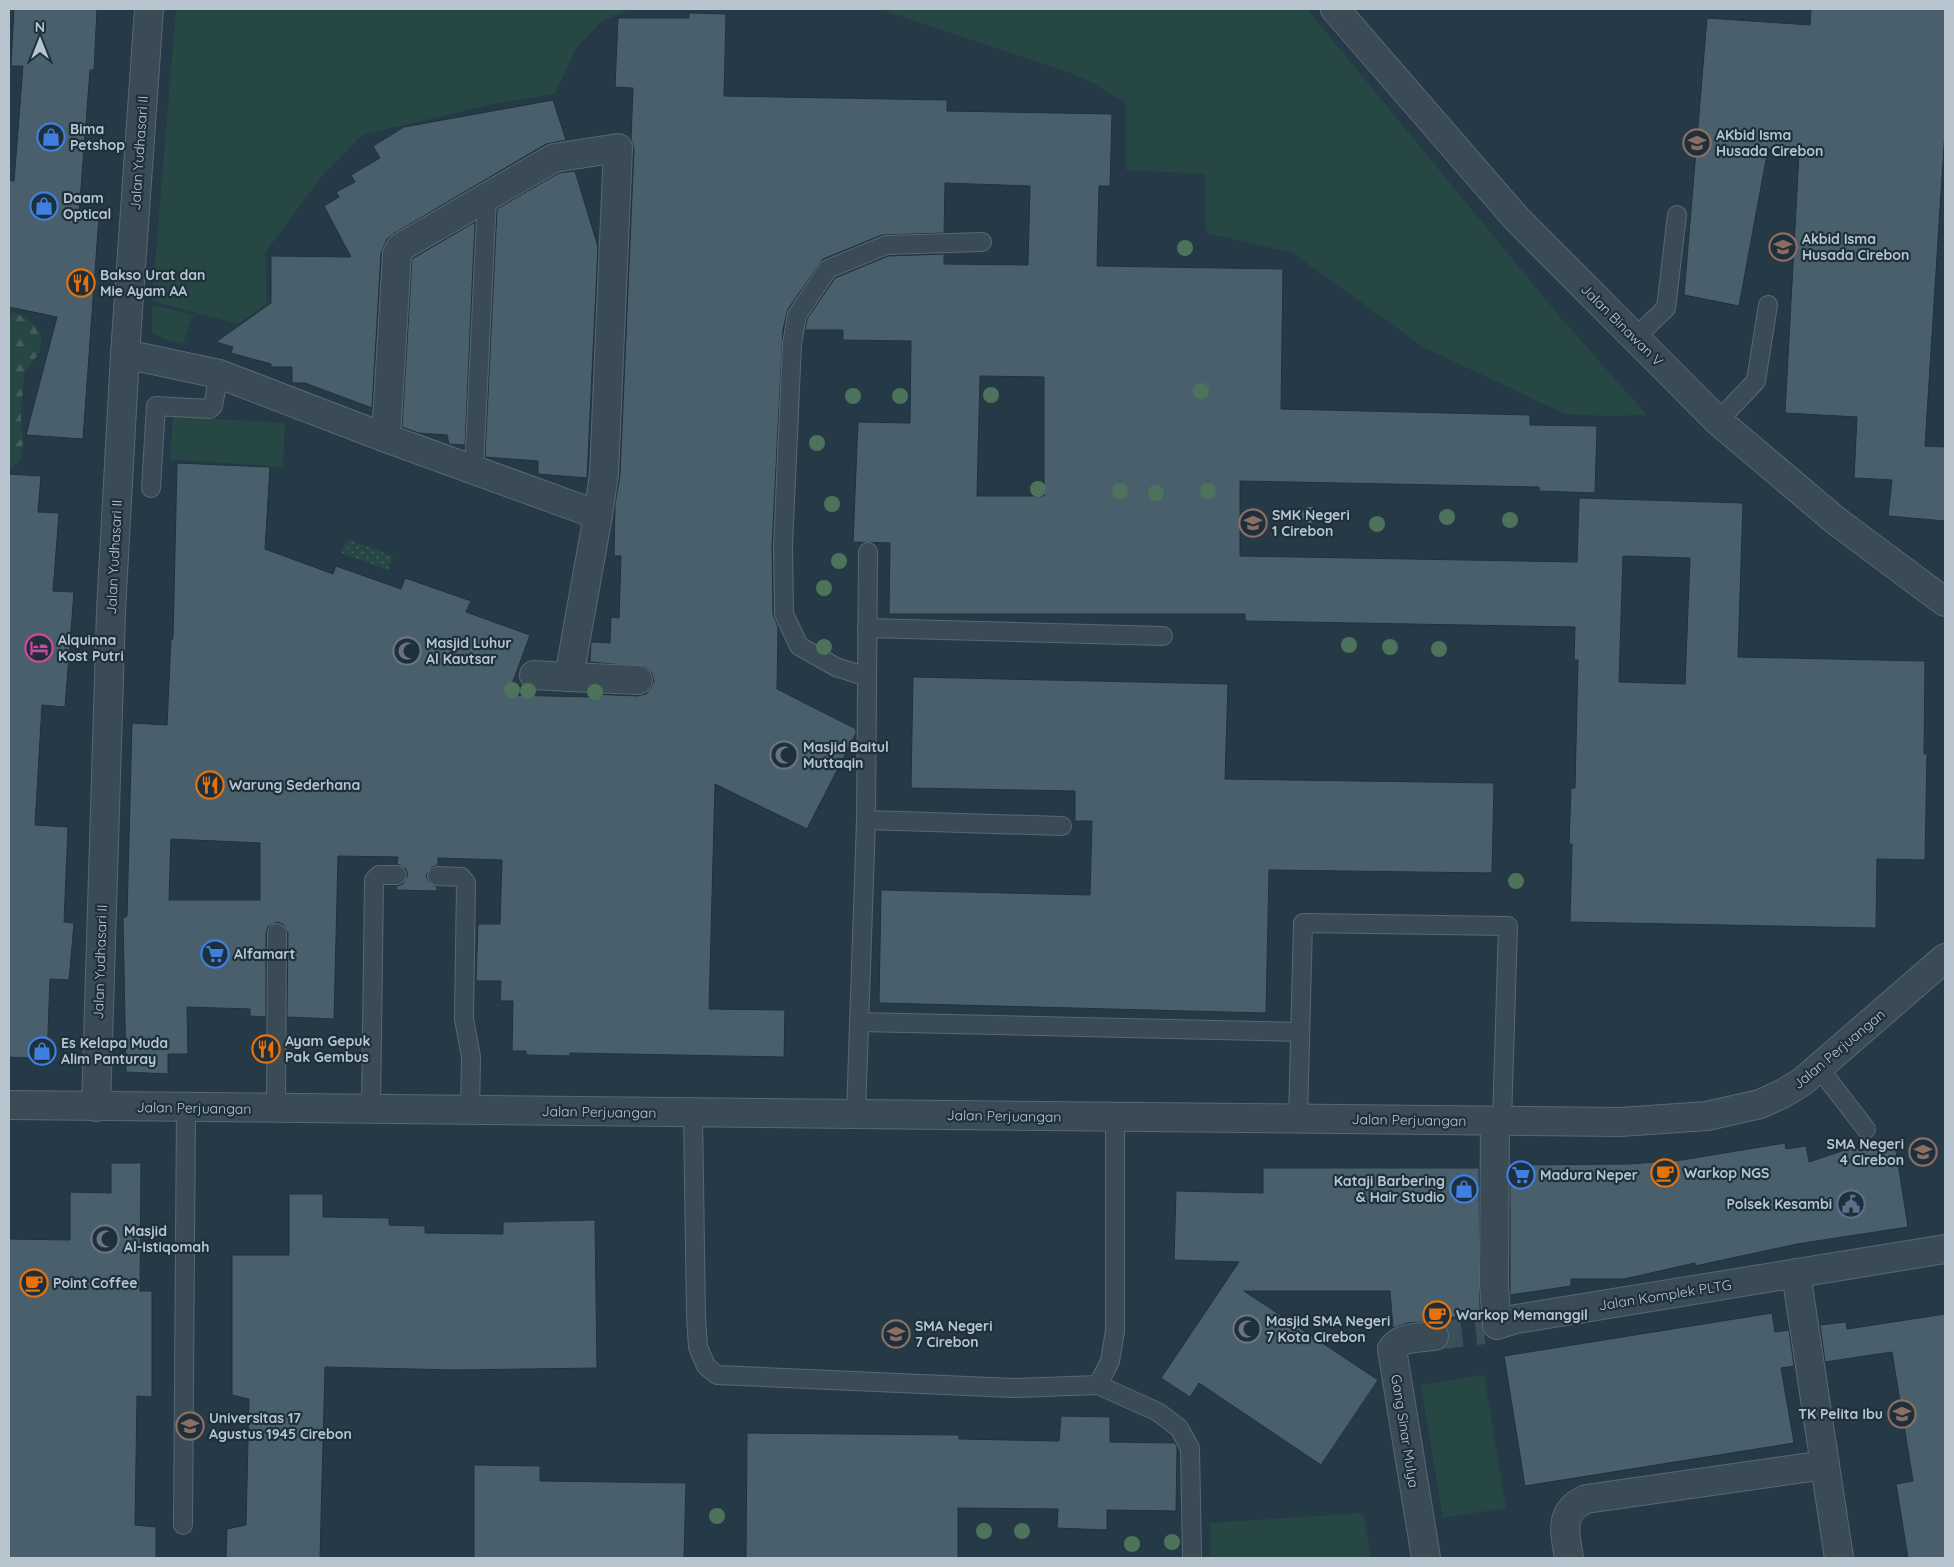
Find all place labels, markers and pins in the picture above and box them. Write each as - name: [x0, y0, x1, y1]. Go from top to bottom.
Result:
- place label: Bima Petshop: [70, 120, 125, 154]
- shop icon: Bima Petshop: [36, 122, 66, 152]
- place label: AKbid Isma Husada Cirebon: [1716, 126, 1823, 160]
- school or university icon: AKbid Isma Husada Cirebon: [1682, 128, 1712, 158]
- place label: Daam Optical: [63, 189, 111, 223]
- shop icon: Daam Optical: [29, 191, 59, 221]
- place label: Akbid Isma Husada Cirebon: [1802, 230, 1909, 264]
- school or university icon: Akbid Isma Husada Cirebon: [1768, 232, 1798, 262]
- place label: Bakso Urat dan Mie Ayam AA: [100, 266, 205, 300]
- restaurant icon: Bakso Urat dan Mie Ayam AA: [66, 268, 96, 298]
- place label: SMK Negeri 1 Cirebon: [1272, 506, 1350, 540]
- school or university icon: SMK Negeri 1 Cirebon: [1238, 508, 1268, 538]
- place label: Alquinna Kost Putri: [58, 631, 124, 665]
- hotel icon: Alquinna Kost Putri: [24, 633, 54, 663]
- place label: Masjid Luhur Al Kautsar: [426, 634, 511, 668]
- mosque icon: Masjid Luhur Al Kautsar: [392, 636, 422, 666]
- place label: Masjid Baitul Muttaqin: [803, 738, 889, 772]
- mosque icon: Masjid Baitul Muttaqin: [769, 740, 799, 770]
- restaurant icon: Warung Sederhana: [195, 770, 225, 800]
- place label: Warung Sederhana: [229, 776, 360, 794]
- supermarket icon: Alfamart: [200, 939, 230, 969]
- place label: Alfamart: [234, 945, 295, 963]
- place label: Ayam Gepuk Pak Gembus: [285, 1032, 370, 1066]
- place label: Es Kelapa Muda Alim Panturay: [61, 1034, 168, 1068]
- restaurant icon: Ayam Gepuk Pak Gembus: [251, 1034, 281, 1064]
- shop icon: Es Kelapa Muda Alim Panturay: [27, 1036, 57, 1066]
- place label: SMA Negeri 4 Cirebon: [1827, 1135, 1904, 1169]
- school or university icon: SMA Negeri 4 Cirebon: [1908, 1137, 1938, 1167]
- cafe icon: Warkop NGS: [1650, 1158, 1680, 1188]
- supermarket icon: Madura Neper: [1506, 1160, 1536, 1190]
- place label: Warkop NGS: [1684, 1164, 1769, 1182]
- place label: Madura Neper: [1540, 1166, 1638, 1184]
- place label: Kataji Barbering & Hair Studio: [1334, 1172, 1445, 1206]
- shop icon: Kataji Barbering & Hair Studio: [1449, 1174, 1479, 1204]
- public building icon: Polsek Kesambi: [1836, 1189, 1866, 1219]
- place label: Polsek Kesambi: [1726, 1195, 1832, 1213]
- place label: Masjid Al-Istiqomah: [124, 1222, 209, 1256]
- mosque icon: Masjid Al-Istiqomah: [90, 1224, 120, 1254]
- cafe icon: Point Coffee: [19, 1268, 49, 1298]
- place label: Point Coffee: [53, 1274, 138, 1292]
- cafe icon: Warkop Memanggil: [1422, 1300, 1452, 1330]
- place label: Warkop Memanggil: [1456, 1306, 1588, 1324]
- place label: Masjid SMA Negeri 7 Kota Cirebon: [1266, 1312, 1390, 1346]
- mosque icon: Masjid SMA Negeri 7 Kota Cirebon: [1232, 1314, 1262, 1344]
- place label: SMA Negeri 7 Cirebon: [915, 1317, 992, 1351]
- school or university icon: SMA Negeri 7 Cirebon: [881, 1319, 911, 1349]
- school or university icon: TK Pelita Ibu: [1887, 1399, 1917, 1429]
- place label: TK Pelita Ibu: [1798, 1405, 1883, 1423]
- place label: Universitas 17 Agustus 1945 Cirebon: [209, 1409, 352, 1443]
- school or university icon: Universitas 17 Agustus 1945 Cirebon: [175, 1411, 205, 1441]

